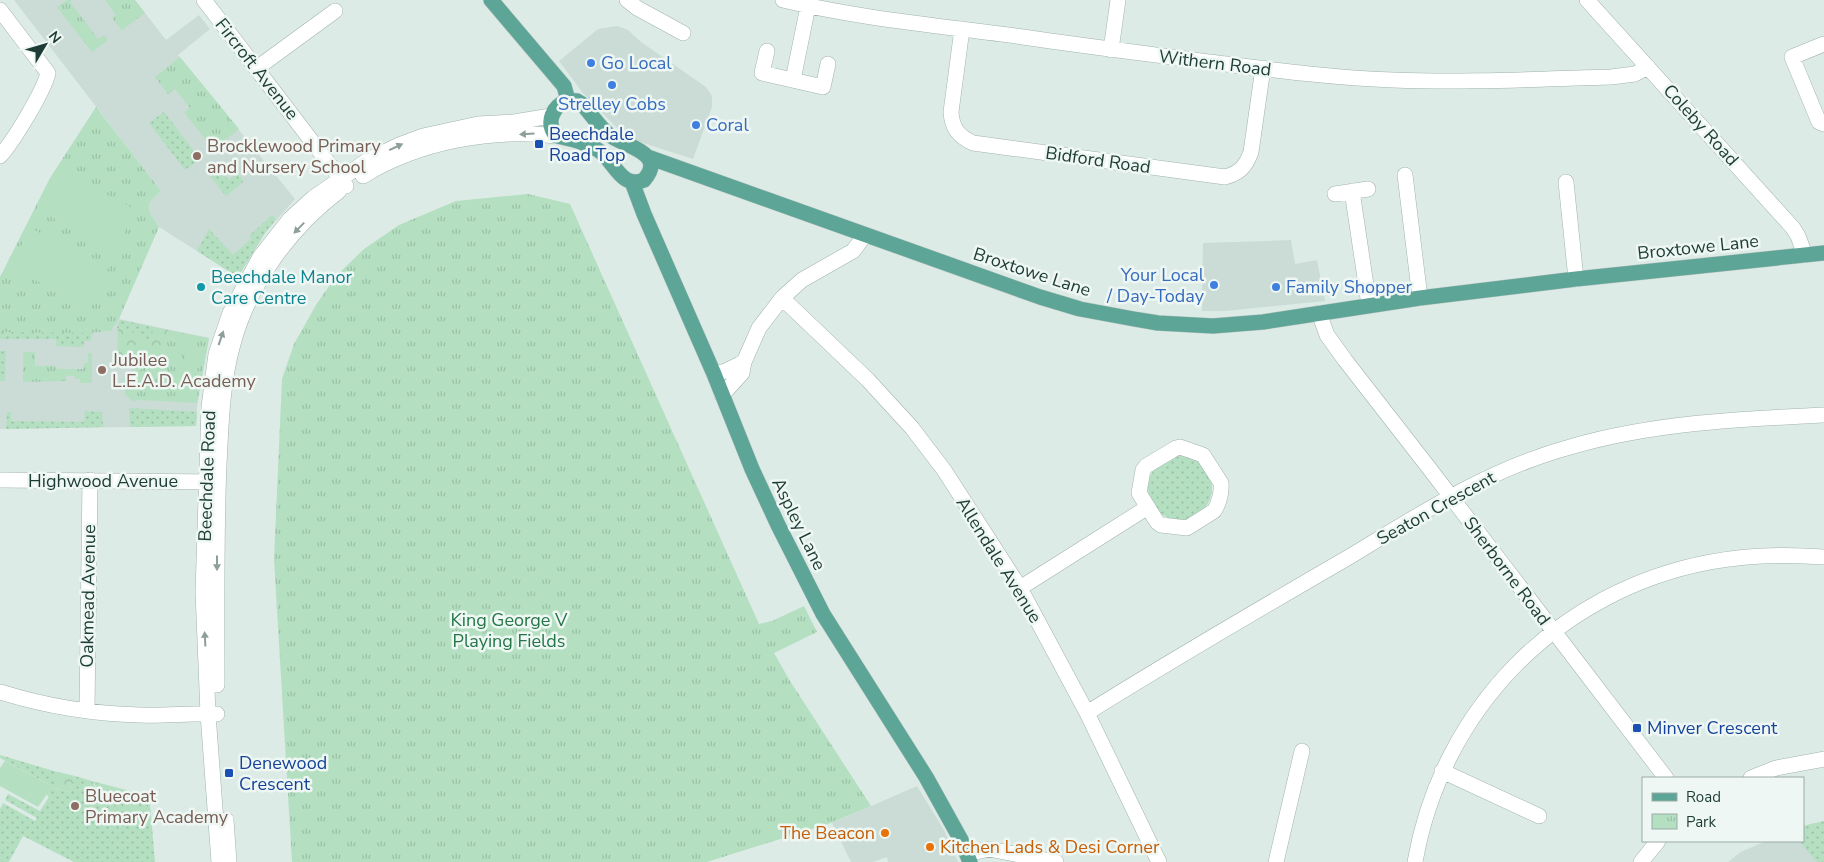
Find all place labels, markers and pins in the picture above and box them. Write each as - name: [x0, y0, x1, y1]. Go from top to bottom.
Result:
- place label: Go Local: [601, 51, 672, 75]
- marker: Go Local: [585, 57, 597, 69]
- marker: Strelley Cobs: [606, 79, 618, 91]
- place label: Strelley Cobs: [558, 92, 666, 116]
- place label: Coral: [706, 113, 749, 137]
- marker: Coral: [690, 119, 702, 131]
- place label: Beechdale Road Top: [549, 122, 634, 167]
- place label: Brocklewood Primary and Nursery School: [207, 134, 381, 179]
- marker: Beechdale Road Top: [533, 138, 545, 150]
- marker: Brocklewood Primary and Nursery School: [191, 150, 203, 162]
- place label: Your Local / Day-Today: [1106, 263, 1205, 308]
- place label: Beechdale Manor Care Centre: [211, 265, 353, 310]
- place label: Family Shopper: [1286, 275, 1412, 299]
- marker: Your Local / Day-Today: [1208, 279, 1220, 291]
- marker: Beechdale Manor Care Centre: [195, 281, 207, 293]
- marker: Family Shopper: [1270, 281, 1282, 293]
- place label: Jubilee L.E.A.D. Academy: [111, 348, 256, 393]
- marker: Jubilee L.E.A.D. Academy: [96, 364, 108, 376]
- place label: Minver Crescent: [1647, 716, 1778, 740]
- marker: Minver Crescent: [1631, 722, 1643, 734]
- place label: Denewood Crescent: [239, 751, 327, 796]
- marker: Denewood Crescent: [223, 767, 235, 779]
- place label: Bluecoat Primary Academy: [85, 784, 229, 829]
- marker: Bluecoat Primary Academy: [69, 800, 81, 812]
- place label: The Beacon: [780, 821, 875, 845]
- marker: The Beacon: [879, 827, 891, 839]
- place label: Kitchen Lads & Desi Corner: [940, 835, 1160, 859]
- marker: Kitchen Lads & Desi Corner: [924, 841, 936, 853]

